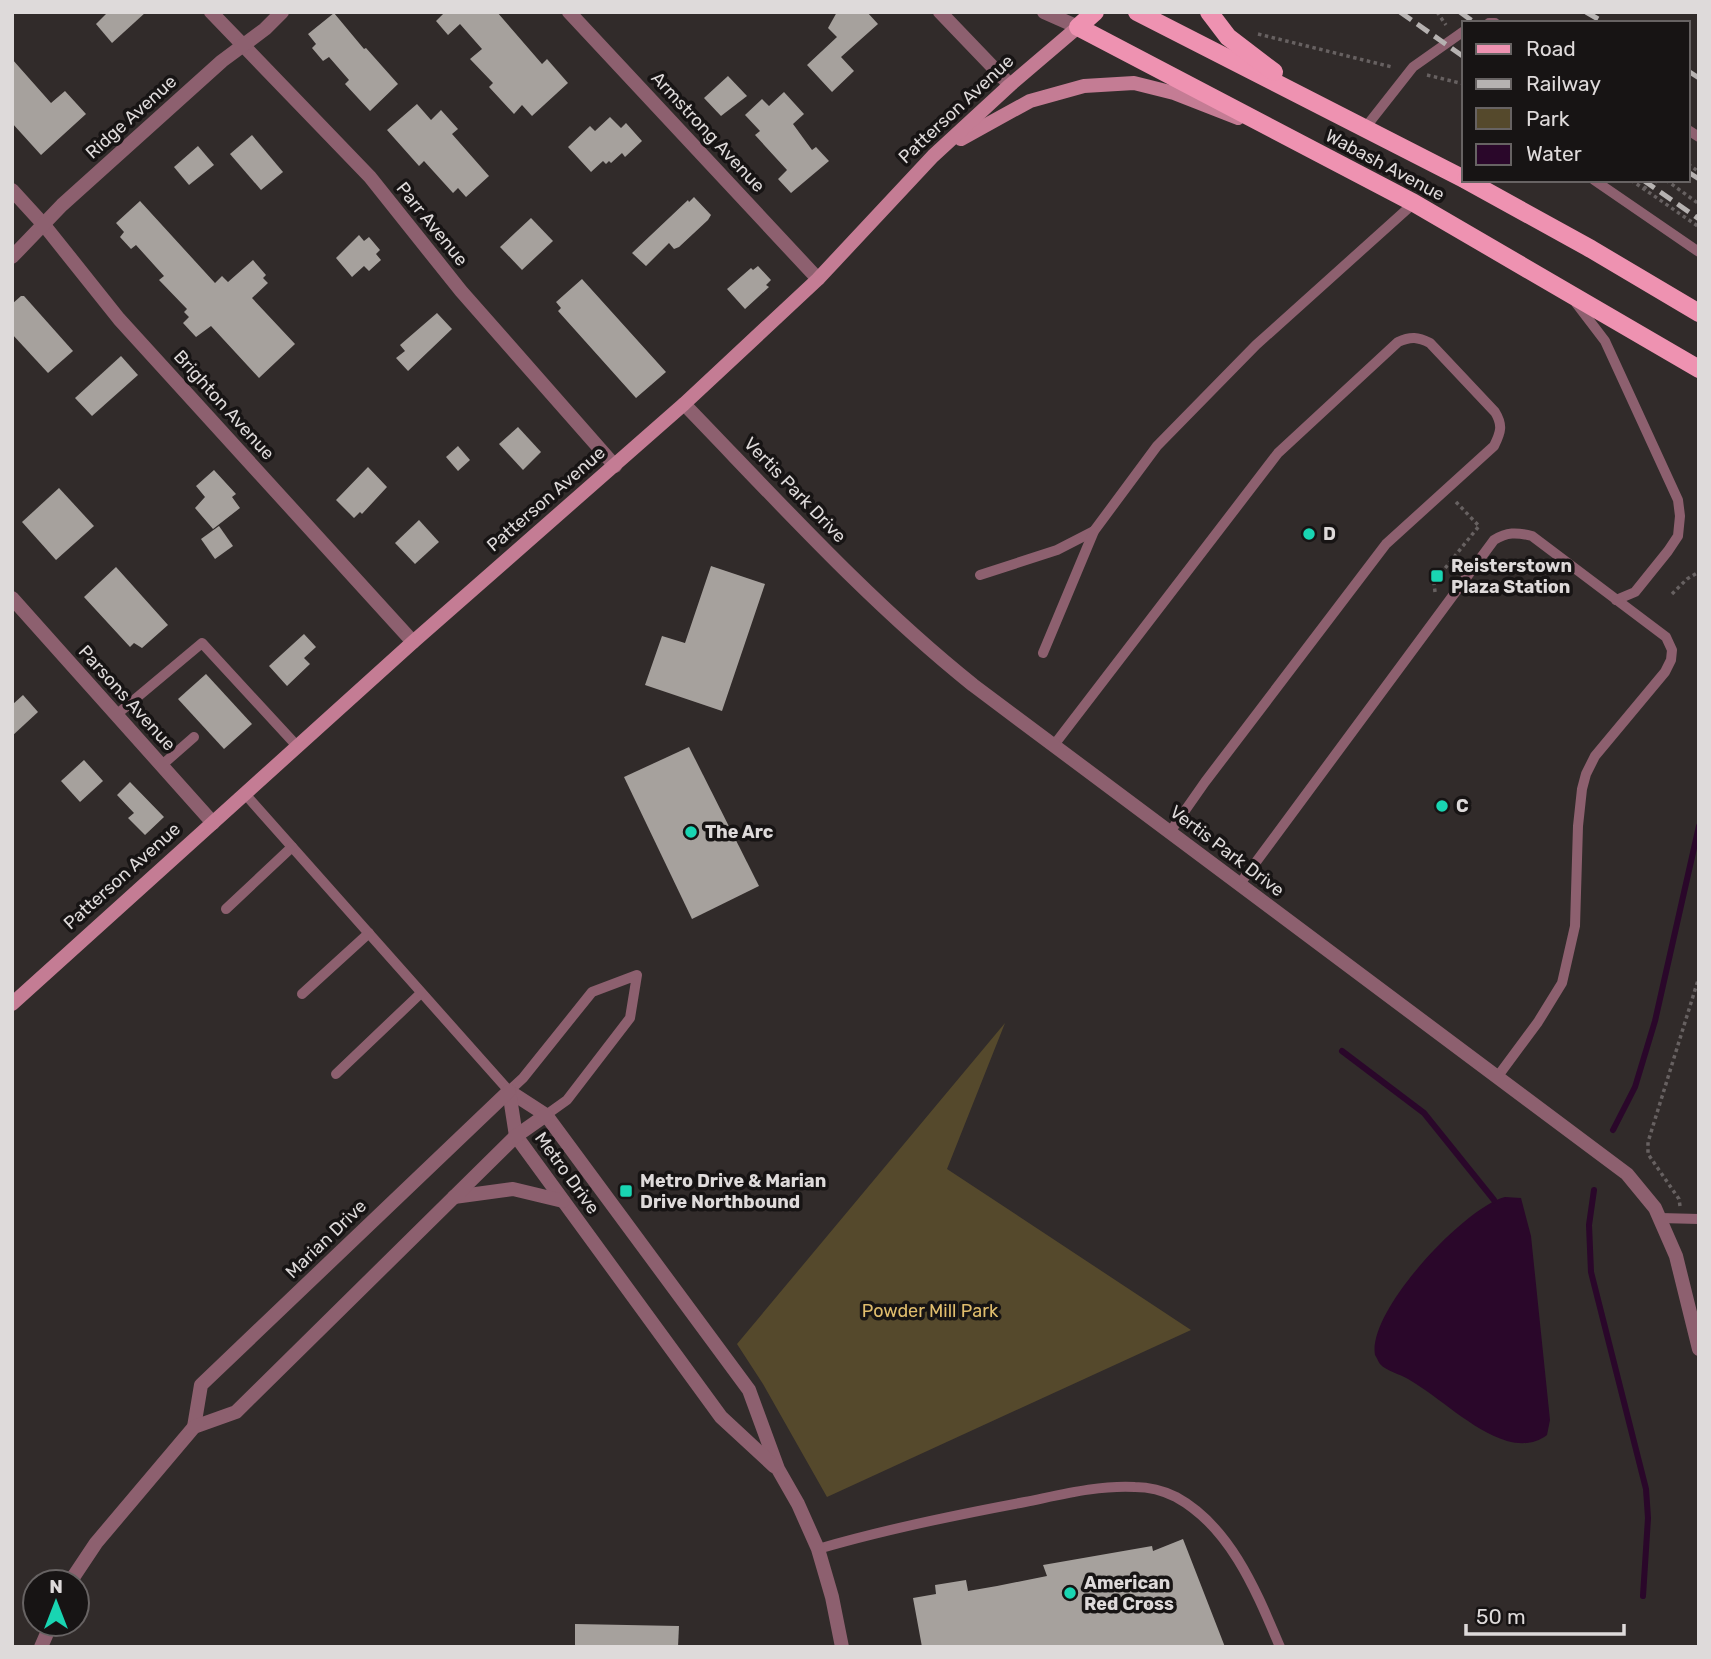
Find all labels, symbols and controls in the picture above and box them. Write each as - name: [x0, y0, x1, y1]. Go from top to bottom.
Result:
- legend: [1462, 21, 1690, 182]
- text: Road: [1526, 36, 1576, 61]
- street label: Patterson Avenue: [894, 50, 1018, 168]
- street label: Armstrong Avenue: [647, 67, 769, 197]
- street label: Ridge Avenue: [81, 70, 181, 164]
- text: Railway: [1526, 71, 1601, 96]
- text: Park: [1526, 106, 1570, 131]
- street label: Wabash Avenue: [1322, 124, 1448, 206]
- text: Water: [1526, 141, 1582, 166]
- street label: Parr Avenue: [391, 178, 473, 270]
- street label: Brighton Avenue: [169, 346, 279, 464]
- street label: Vertis Park Drive: [739, 433, 851, 547]
- street label: Patterson Avenue: [482, 442, 610, 556]
- place label: D: [1323, 523, 1336, 545]
- marker: D: [1301, 526, 1317, 542]
- place label: Reisterstown Plaza Station: [1451, 555, 1572, 598]
- marker: Reisterstown Plaza Station: [1429, 568, 1445, 584]
- street label: Parsons Avenue: [74, 641, 180, 755]
- place label: C: [1456, 795, 1469, 817]
- marker: C: [1434, 798, 1450, 814]
- street label: Vertis Park Drive: [1165, 801, 1289, 901]
- street label: Patterson Avenue: [59, 818, 185, 934]
- place label: The Arc: [705, 821, 774, 843]
- marker: The Arc: [683, 824, 699, 840]
- street label: Metro Drive: [530, 1128, 604, 1218]
- place label: Metro Drive & Marian Drive Northbound: [640, 1170, 826, 1213]
- marker: Metro Drive & Marian Drive Northbound: [618, 1183, 634, 1199]
- street label: Marian Drive: [281, 1195, 371, 1283]
- park label: Powder Mill Park: [862, 1300, 999, 1322]
- north arrow: [21, 1568, 91, 1638]
- place label: American Red Cross: [1084, 1572, 1174, 1615]
- text: N: [49, 1575, 63, 1598]
- marker: American Red Cross: [1062, 1585, 1078, 1601]
- scale bar: [1466, 1592, 1624, 1636]
- text: 50 m: [1476, 1604, 1526, 1629]

